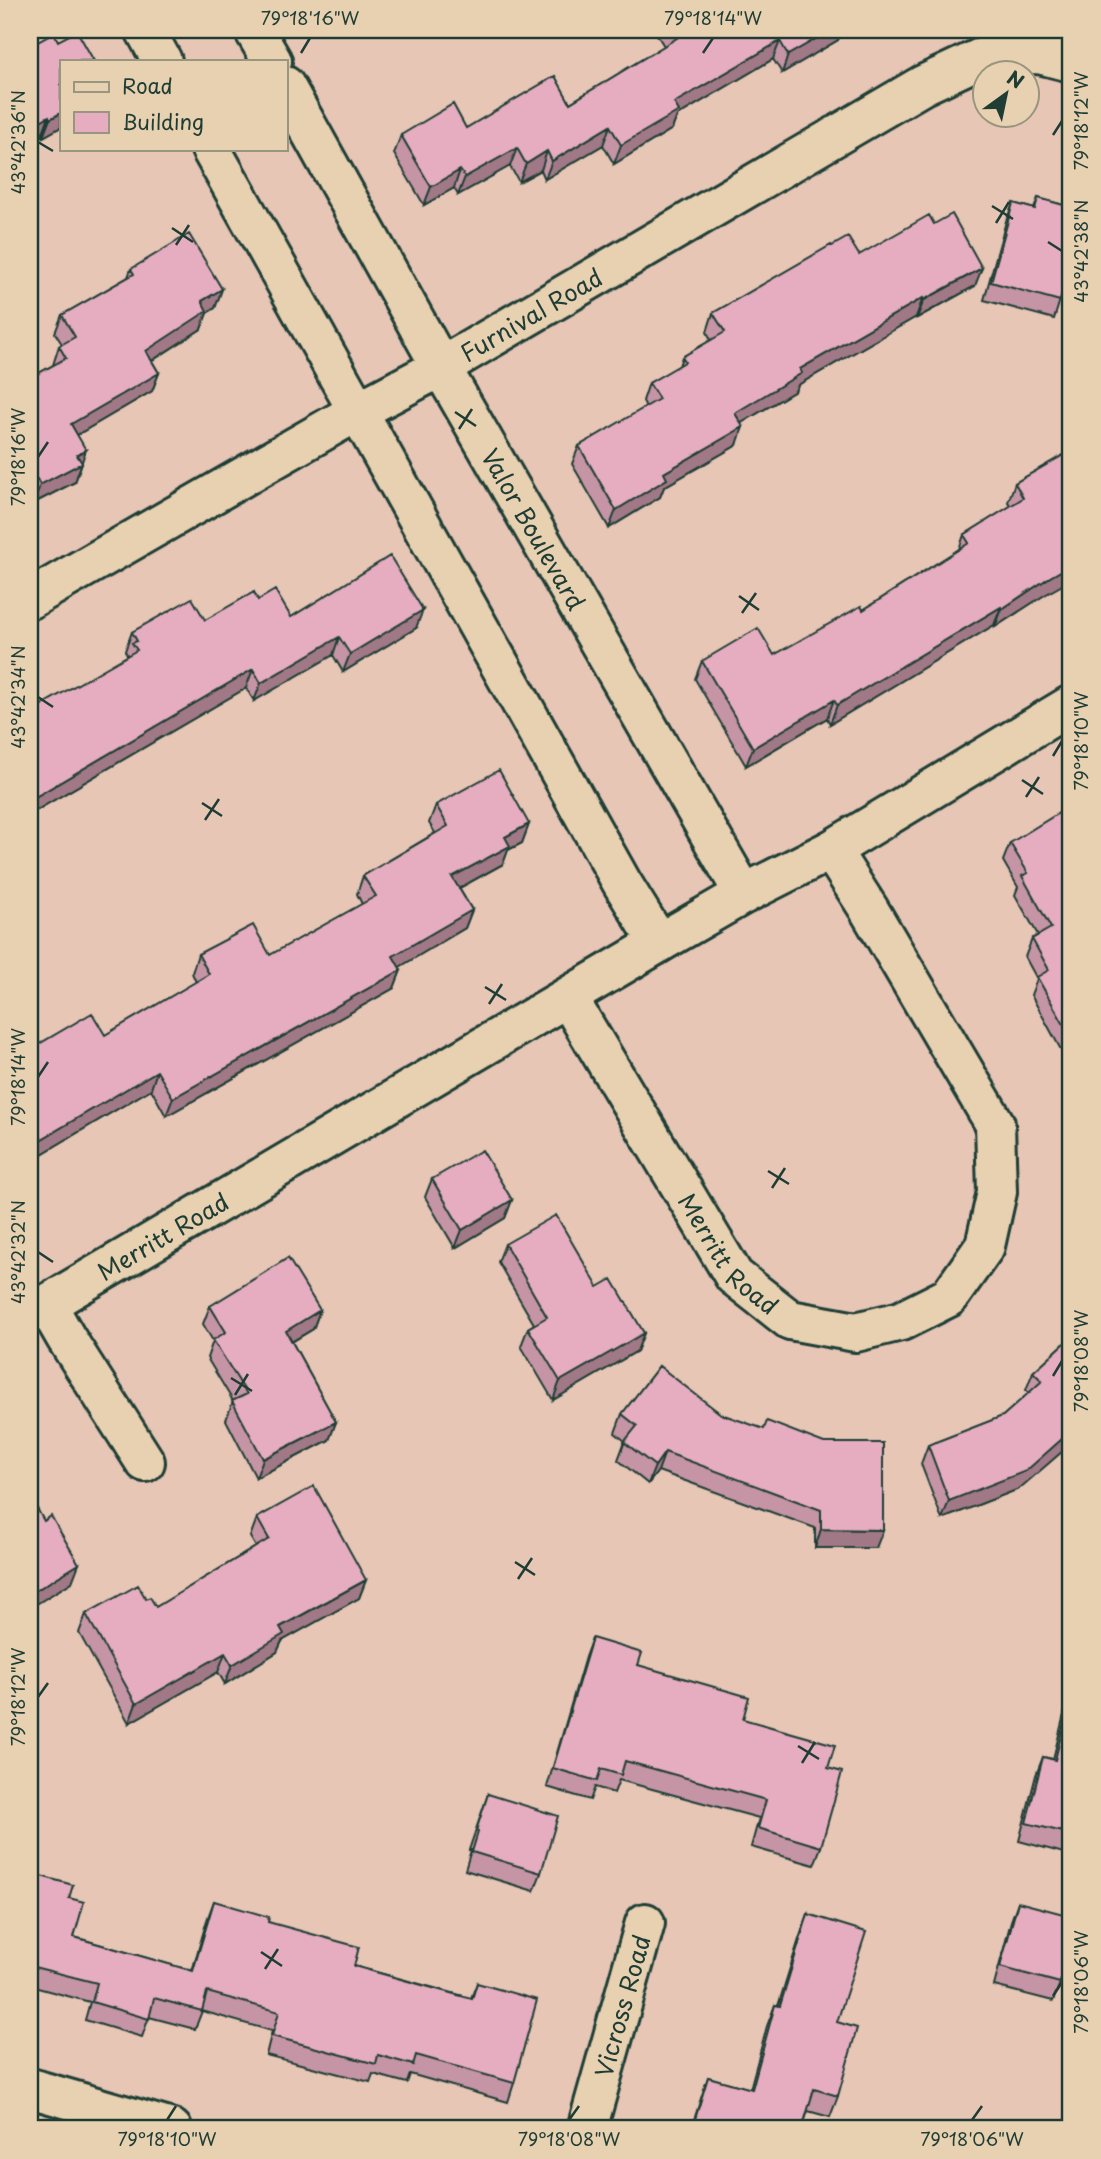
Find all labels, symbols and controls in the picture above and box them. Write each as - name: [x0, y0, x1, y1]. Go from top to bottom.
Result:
- text: 79°18'16"W: [261, 4, 360, 31]
- text: 79°18'14"W: [664, 4, 762, 31]
- legend: [60, 60, 287, 150]
- north arrow: [972, 60, 1042, 130]
- text: N: [1002, 63, 1030, 95]
- text: Road: [122, 69, 173, 101]
- text: 79°18'12"W: [1067, 71, 1094, 170]
- text: 43°42'36"N: [4, 90, 31, 194]
- text: Building: [122, 105, 204, 137]
- text: 43°42'38"N: [1067, 199, 1094, 303]
- street label: Furnival Road: [453, 259, 608, 370]
- text: 79°18'16"W: [4, 407, 31, 506]
- street label: Valor Boulevard: [473, 441, 595, 617]
- text: 43°42'34"N: [4, 645, 31, 749]
- text: 79°18'10"W: [1067, 691, 1094, 791]
- text: 79°18'14"W: [4, 1028, 31, 1126]
- street label: Merritt Road: [90, 1183, 235, 1289]
- street label: Merritt Road: [670, 1186, 787, 1323]
- text: 43°42'32"N: [4, 1200, 31, 1304]
- text: 79°18'08"W: [1067, 1309, 1094, 1412]
- text: 79°18'12"W: [4, 1647, 31, 1746]
- street label: Vicross Road: [585, 1930, 659, 2081]
- text: 79°18'06"W: [1067, 1930, 1094, 2034]
- text: 79°18'10"W: [117, 2125, 217, 2152]
- text: 79°18'08"W: [518, 2125, 621, 2152]
- text: 79°18'06"W: [920, 2125, 1024, 2152]

